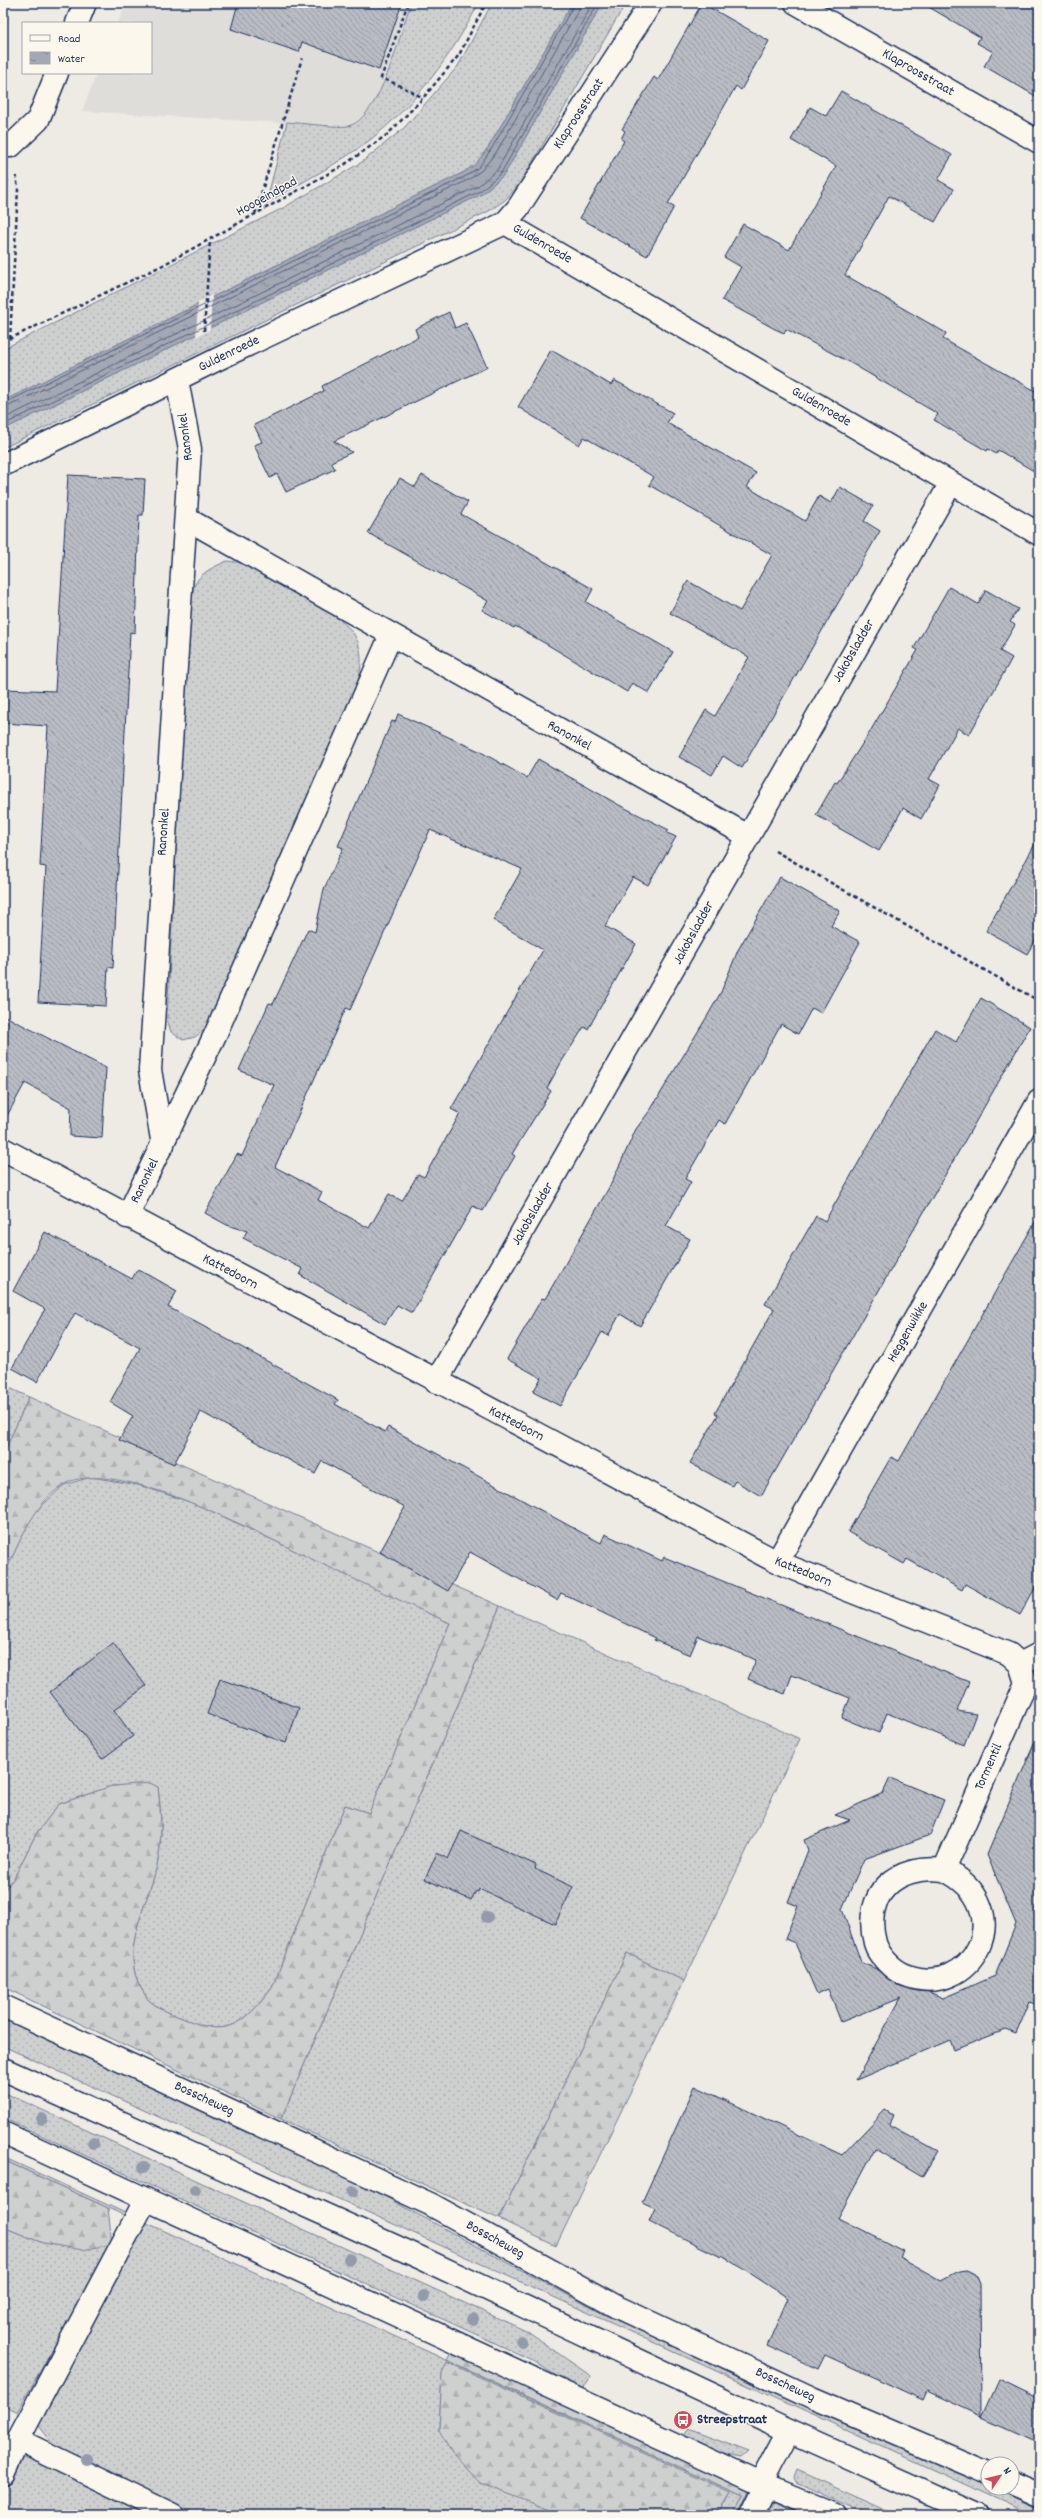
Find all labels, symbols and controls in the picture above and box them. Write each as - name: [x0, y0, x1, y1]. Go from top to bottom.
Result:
- legend: [22, 22, 152, 74]
- text: Road: [58, 31, 80, 48]
- street label: Klaproosstraat: [878, 44, 958, 102]
- text: Water: [58, 51, 85, 68]
- street label: Klaproosstraat: [549, 75, 609, 153]
- street label: Hoogeindpad: [233, 172, 301, 222]
- street label: Guldenroede: [508, 219, 576, 269]
- street label: Guldenroede: [195, 331, 263, 377]
- street label: Guldenroede: [787, 382, 855, 432]
- street label: Ranonkel: [173, 411, 199, 462]
- street label: Jakobsladder: [828, 615, 881, 686]
- street label: Ranonkel: [543, 716, 595, 757]
- street label: Ranonkel: [152, 807, 176, 857]
- street label: Jakobsladder: [668, 897, 720, 968]
- street label: Ranonkel: [126, 1155, 165, 1207]
- street label: Jakobsladder: [507, 1178, 560, 1249]
- street label: Kattedoorn: [199, 1249, 261, 1295]
- street label: Heggenwikke: [882, 1298, 934, 1366]
- street label: Kattedoorn: [485, 1401, 547, 1447]
- street label: Kattedoorn: [771, 1551, 835, 1593]
- street label: Tormentil: [970, 1740, 1008, 1793]
- street label: Bosscheweg: [171, 2076, 237, 2122]
- street label: Bosscheweg: [462, 2216, 528, 2264]
- street label: Bosscheweg: [752, 2362, 818, 2408]
- bus stop icon: Streepstraat: [672, 2409, 694, 2431]
- place label: Streepstraat: [697, 2410, 768, 2430]
- north arrow: [980, 2456, 1020, 2496]
- text: N: [998, 2465, 1015, 2479]

